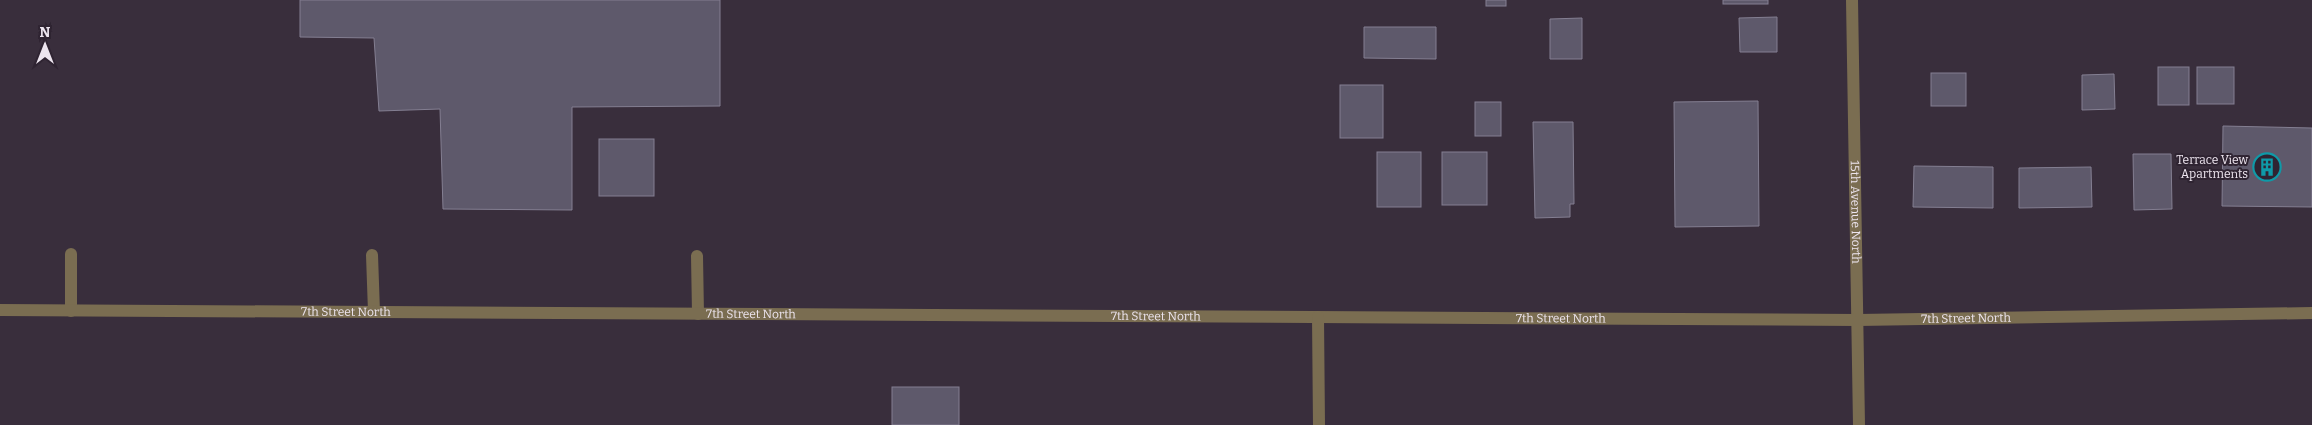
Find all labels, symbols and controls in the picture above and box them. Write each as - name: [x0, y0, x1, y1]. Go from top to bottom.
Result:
- north arrow: [20, 20, 70, 70]
- text: N: [40, 24, 51, 41]
- building icon: Terrace View Apartments: [2252, 152, 2282, 182]
- place label: Terrace View Apartments: [2176, 153, 2248, 181]
- street label: 15th Avenue North: [1848, 160, 1863, 264]
- street label: 7th Street North: [301, 305, 391, 319]
- street label: 7th Street North: [706, 307, 796, 321]
- street label: 7th Street North: [1111, 309, 1201, 323]
- street label: 7th Street North: [1516, 311, 1606, 326]
- street label: 7th Street North: [1921, 311, 2011, 326]

